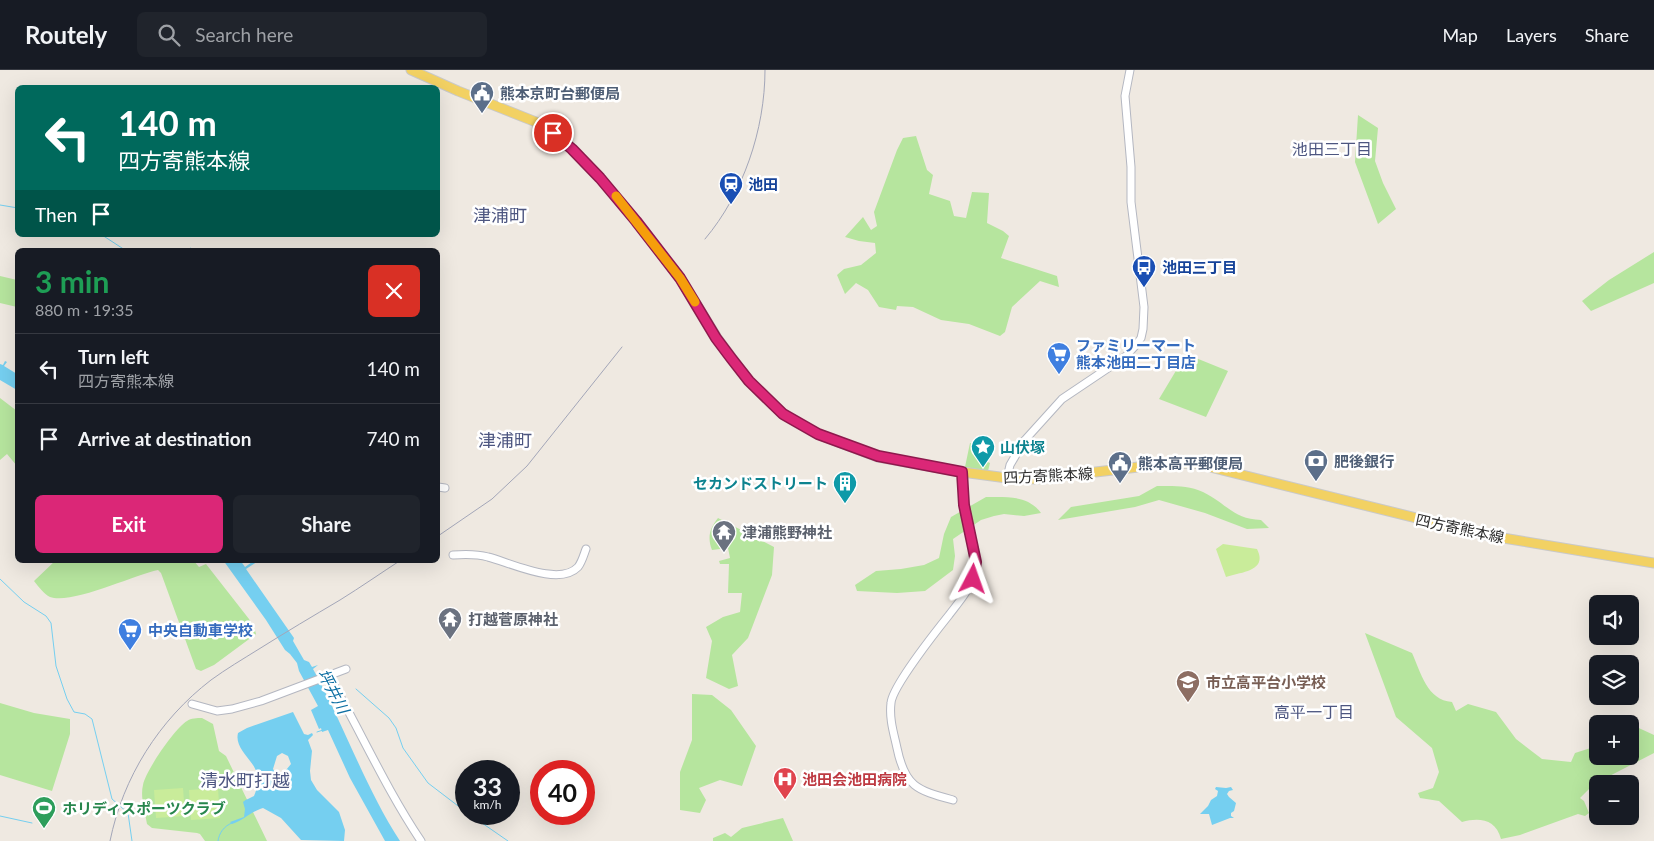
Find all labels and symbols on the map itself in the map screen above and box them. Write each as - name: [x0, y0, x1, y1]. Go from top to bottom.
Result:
- public building icon: 熊本京町台郵便局: [469, 80, 495, 114]
- place label: 熊本京町台郵便局: [500, 84, 620, 102]
- pin: [532, 112, 574, 154]
- district label: 池田三丁目: [1292, 139, 1372, 158]
- station icon: 池田: [718, 171, 744, 205]
- place label: 池田: [748, 175, 778, 193]
- district label: 津浦町: [473, 204, 527, 226]
- bus stop icon: 池田三丁目: [1131, 254, 1157, 288]
- place label: 池田三丁目: [1162, 258, 1237, 276]
- place label: ファミリーマート 熊本池田二丁目店: [1076, 336, 1196, 371]
- supermarket icon: ファミリーマート 熊本池田二丁目店: [1046, 341, 1072, 375]
- district label: 津浦町: [478, 429, 532, 451]
- place icon: 山伏塚: [970, 434, 996, 468]
- place label: 山伏塚: [1000, 438, 1045, 456]
- bank icon: 肥後銀行: [1303, 448, 1329, 482]
- public building icon: 熊本高平郵便局: [1107, 450, 1133, 484]
- place label: 肥後銀行: [1334, 452, 1394, 470]
- place label: 熊本高平郵便局: [1138, 454, 1243, 472]
- street label: 四方寄熊本線: [1003, 464, 1093, 486]
- building icon: セカンドストリート: [832, 470, 858, 504]
- place label: セカンドストリート: [693, 474, 828, 492]
- street label: 四方寄熊本線: [1414, 510, 1506, 546]
- temple icon: 津浦熊野神社: [711, 519, 737, 553]
- place label: 津浦熊野神社: [742, 523, 832, 541]
- position arrow: [946, 552, 998, 604]
- temple icon: 打越菅原神社: [437, 606, 463, 640]
- place label: 打越菅原神社: [468, 610, 558, 628]
- supermarket icon: 中央自動車学校: [117, 617, 143, 651]
- place label: 中央自動車学校: [148, 621, 253, 639]
- water label: 坪井川: [314, 665, 355, 718]
- school or university icon: 市立高平台小学校: [1175, 669, 1201, 703]
- place label: 市立高平台小学校: [1206, 673, 1326, 691]
- district label: 高平一丁目: [1274, 702, 1354, 721]
- speed limit sign: 40: [530, 760, 595, 825]
- hospital icon: 池田会池田病院: [772, 766, 798, 800]
- district label: 清水町打越: [200, 769, 290, 791]
- place label: 池田会池田病院: [802, 770, 907, 788]
- sports icon: ホリディスポーツクラブ: [31, 795, 57, 829]
- place label: ホリディスポーツクラブ: [62, 799, 226, 817]

